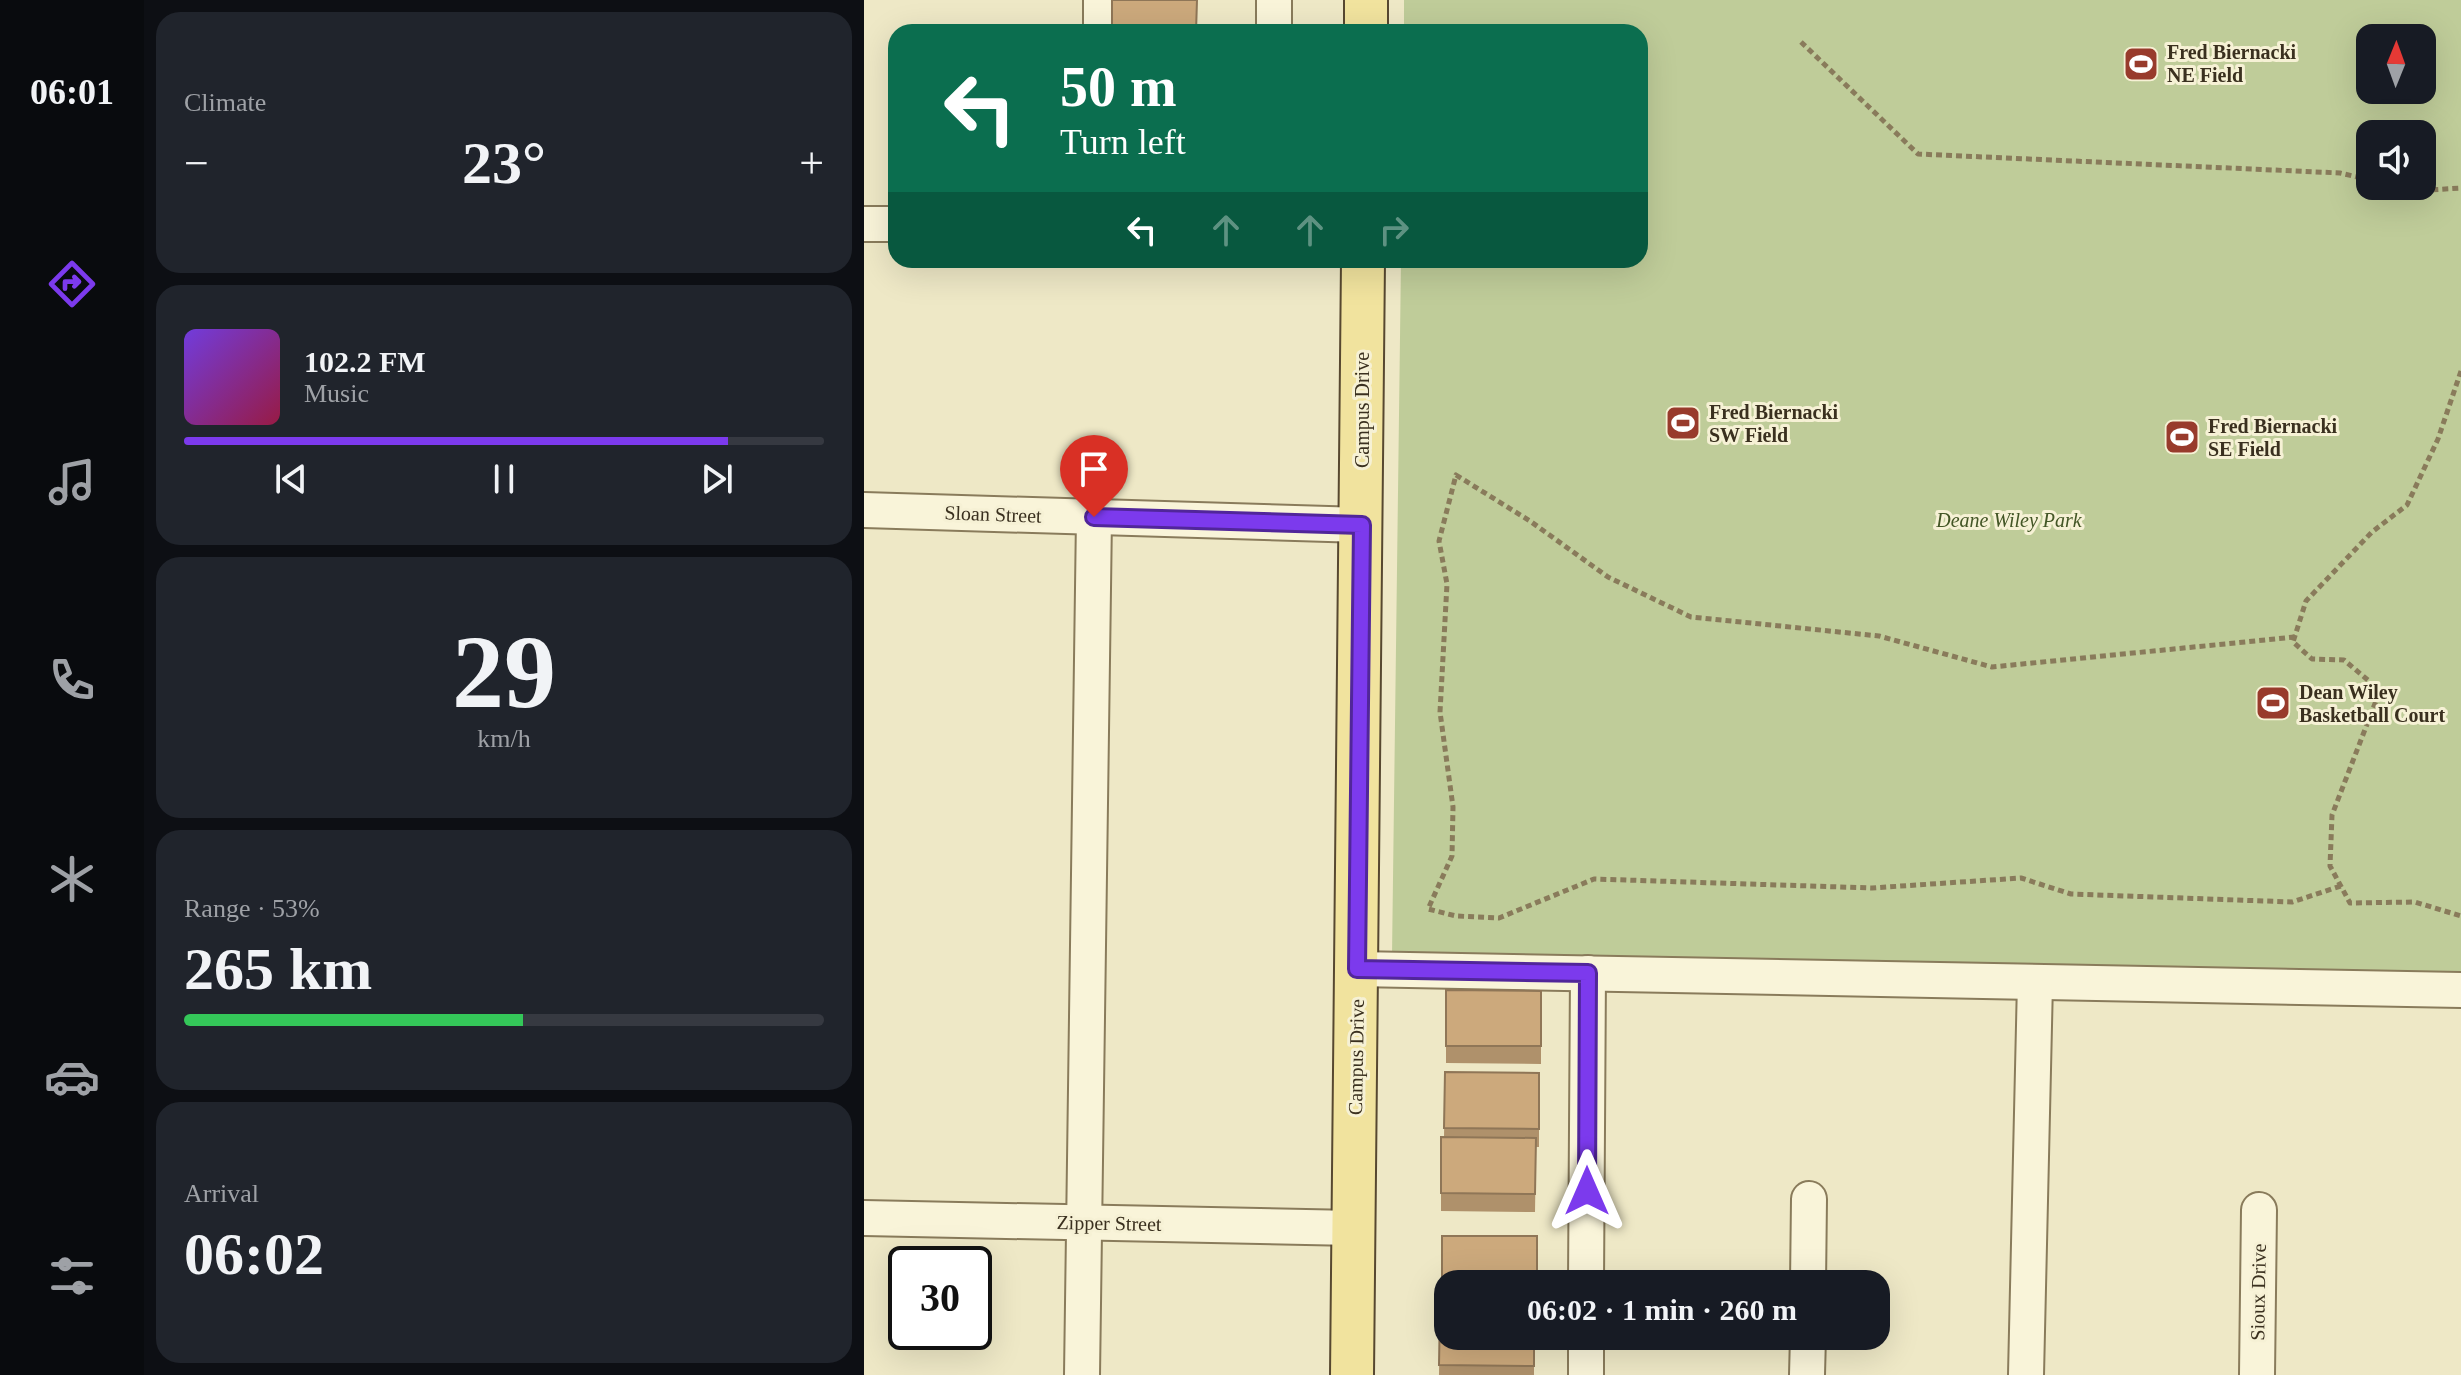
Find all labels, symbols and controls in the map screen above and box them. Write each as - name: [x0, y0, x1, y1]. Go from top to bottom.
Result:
- north arrow: [2356, 24, 2436, 104]
- map controls: [2356, 24, 2436, 200]
- place label: Fred Biernacki NE Field: [2167, 41, 2297, 86]
- sports icon: Fred Biernacki NE Field: [2122, 45, 2160, 83]
- icon: left: [928, 56, 1032, 160]
- text: 50 m: [1060, 56, 1177, 118]
- text: 06:01: [30, 72, 114, 112]
- text: Climate: [184, 88, 266, 117]
- button: sound: [2356, 120, 2436, 200]
- text: Turn left: [1060, 122, 1186, 162]
- text: 23°: [462, 130, 546, 196]
- text: −: [184, 139, 209, 188]
- text: +: [799, 139, 824, 188]
- icon: left: [1120, 208, 1164, 252]
- icon: ahead: [1204, 208, 1248, 252]
- icon: ahead: [1288, 208, 1332, 252]
- icon: right: [1372, 208, 1416, 252]
- icon: directions: [44, 256, 100, 312]
- text: 102.2 FM: [304, 345, 426, 378]
- street label: Campus Drive: [1351, 352, 1374, 468]
- text: Music: [304, 379, 369, 408]
- place label: Fred Biernacki SW Field: [1709, 401, 1839, 446]
- sports icon: Fred Biernacki SW Field: [1664, 404, 1702, 442]
- place label: Fred Biernacki SE Field: [2208, 415, 2338, 460]
- sports icon: Fred Biernacki SE Field: [2163, 418, 2201, 456]
- pin: [1060, 435, 1128, 517]
- icon: arrive: [1072, 447, 1116, 491]
- icon: music: [44, 454, 100, 510]
- icon: previous: [269, 457, 313, 501]
- icon: pause: [482, 457, 526, 501]
- icon: next: [695, 457, 739, 501]
- street label: Sloan Street: [944, 501, 1042, 527]
- park label: Deane Wiley Park: [1935, 509, 2083, 532]
- text: 29: [452, 614, 556, 729]
- icon: phone: [44, 652, 100, 708]
- place label: Dean Wiley Basketball Court: [2299, 681, 2445, 726]
- sports icon: Dean Wiley Basketball Court: [2254, 684, 2292, 722]
- text: km/h: [477, 724, 531, 753]
- icon: climate: [44, 851, 100, 907]
- text: Range · 53%: [184, 894, 320, 923]
- text: 265 km: [184, 936, 372, 1002]
- street label: Campus Drive: [1344, 999, 1369, 1115]
- icon: car: [44, 1049, 100, 1105]
- position arrow: [1545, 1149, 1629, 1233]
- text: Arrival: [184, 1179, 259, 1208]
- street label: Zipper Street: [1056, 1211, 1162, 1236]
- text: 06:02: [184, 1221, 324, 1287]
- street label: Sioux Drive: [2246, 1243, 2270, 1341]
- speed limit sign: 30: [888, 1246, 992, 1350]
- icon: filters: [44, 1248, 100, 1304]
- text: 06:02 · 1 min · 260 m: [1527, 1293, 1797, 1326]

